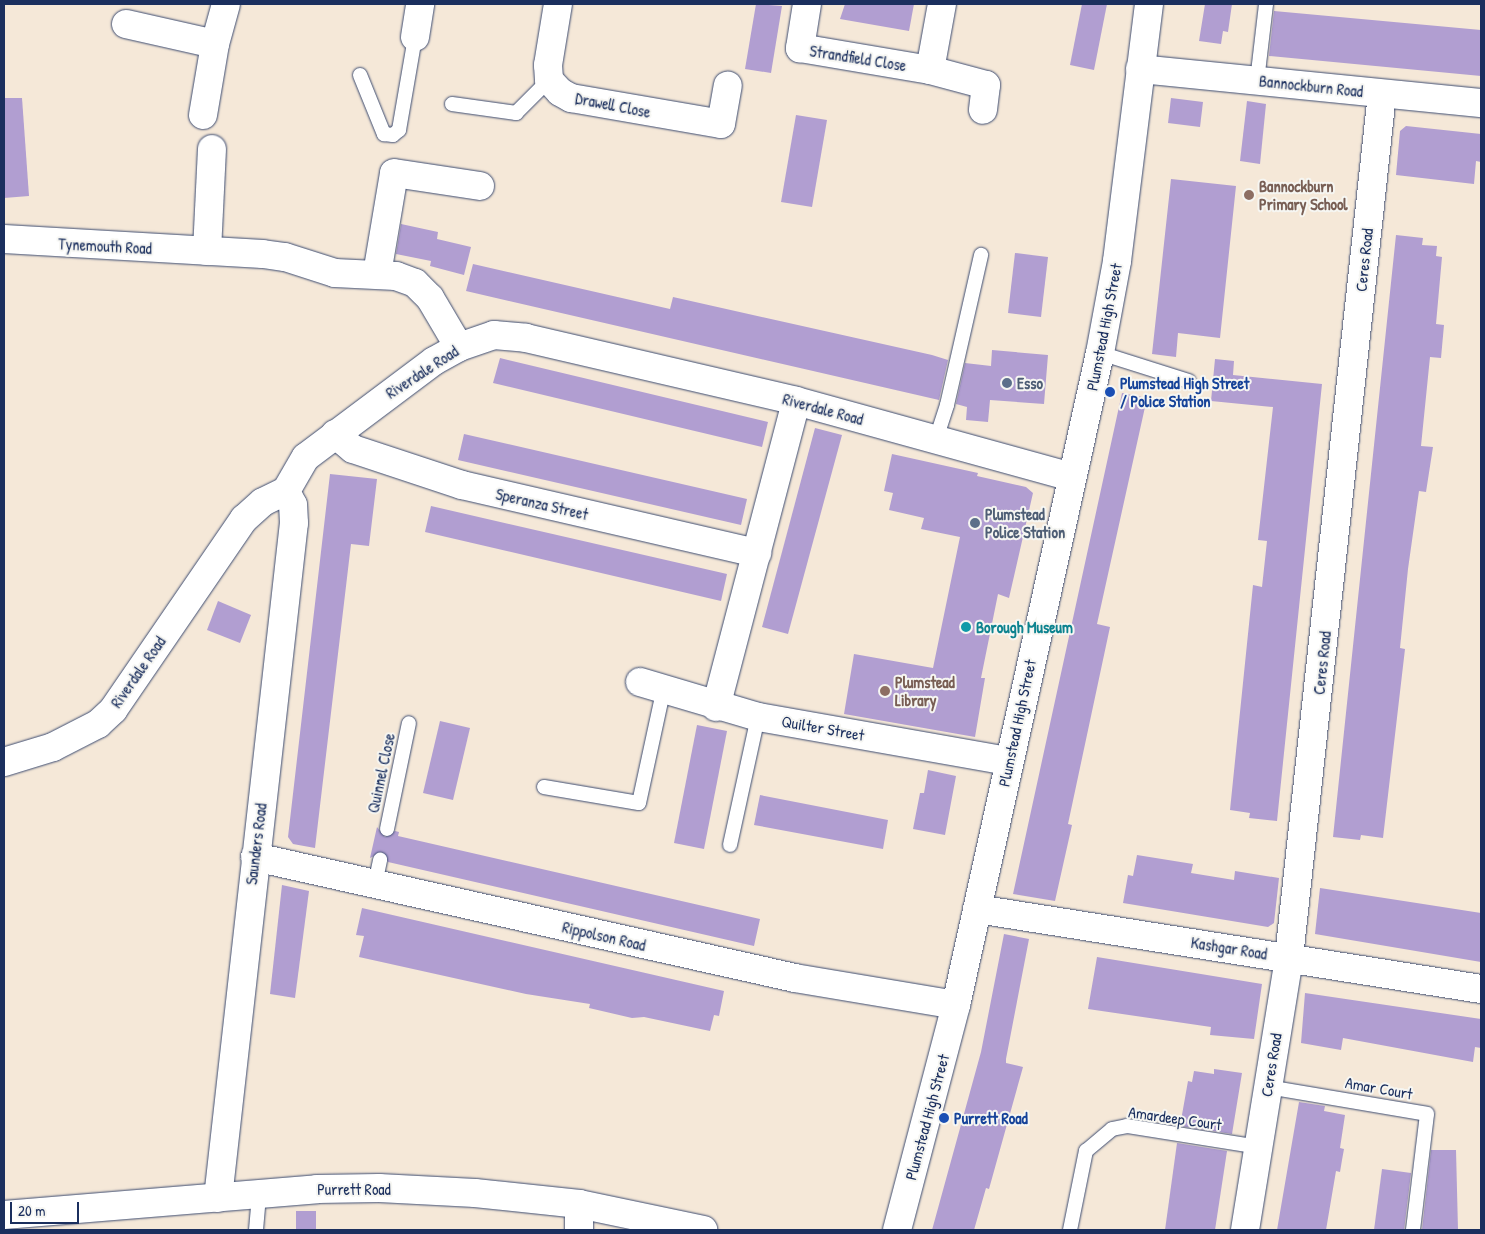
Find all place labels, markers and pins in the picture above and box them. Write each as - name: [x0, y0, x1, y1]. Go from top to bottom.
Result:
- place label: Bannockburn Primary School: [1259, 176, 1348, 214]
- marker: Bannockburn Primary School: [1243, 189, 1255, 201]
- place label: Esso: [1017, 373, 1043, 393]
- place label: Plumstead High Street / Police Station: [1120, 373, 1249, 411]
- marker: Esso: [1001, 377, 1013, 389]
- marker: Plumstead High Street / Police Station: [1104, 386, 1116, 398]
- place label: Plumstead Police Station: [985, 504, 1065, 542]
- marker: Plumstead Police Station: [969, 517, 981, 529]
- place label: Borough Museum: [976, 617, 1073, 637]
- marker: Borough Museum: [960, 621, 972, 633]
- place label: Plumstead Library: [895, 672, 955, 710]
- marker: Plumstead Library: [879, 685, 891, 697]
- place label: Purrett Road: [954, 1108, 1028, 1128]
- marker: Purrett Road: [938, 1112, 950, 1124]

